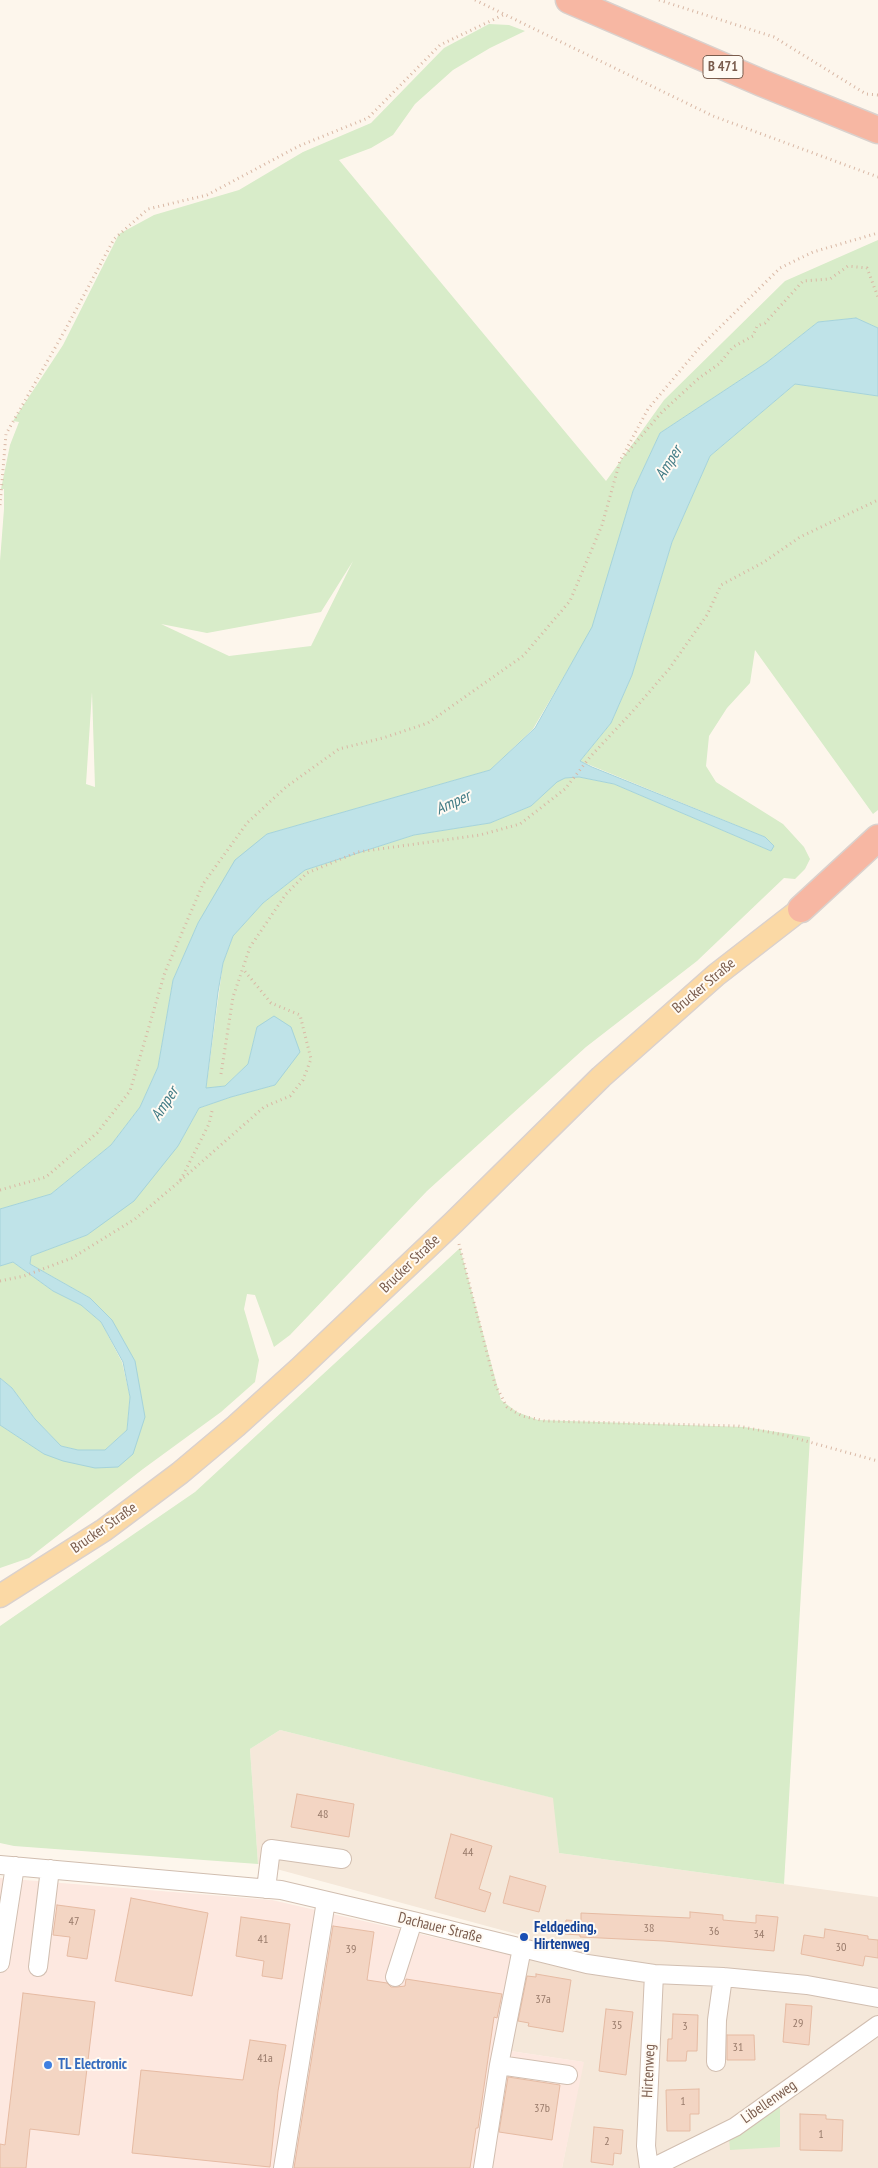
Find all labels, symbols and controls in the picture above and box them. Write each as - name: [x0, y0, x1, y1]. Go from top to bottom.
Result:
- road number: B 471: [703, 56, 743, 78]
- water label: Amper: [651, 443, 687, 483]
- water label: Amper: [433, 787, 473, 819]
- street label: Brucker Straße: [669, 955, 739, 1017]
- water label: Amper: [147, 1084, 183, 1124]
- street label: Brucker Straße: [376, 1231, 444, 1297]
- street label: Brucker Straße: [68, 1499, 140, 1557]
- house number: 48: [318, 1808, 328, 1822]
- house number: 44: [463, 1846, 473, 1860]
- street label: Dachauer Straße: [396, 1909, 484, 1947]
- house number: 47: [69, 1915, 79, 1929]
- place label: Feldgeding, Hirtenweg: [534, 1919, 597, 1954]
- house number: 38: [644, 1922, 654, 1936]
- house number: 36: [709, 1925, 719, 1939]
- house number: 34: [754, 1928, 764, 1942]
- marker: Feldgeding, Hirtenweg: [518, 1931, 530, 1943]
- house number: 41: [258, 1933, 268, 1947]
- house number: 30: [836, 1941, 846, 1955]
- house number: 39: [346, 1943, 356, 1957]
- house number: 37a: [535, 1993, 551, 2007]
- house number: 29: [793, 2017, 803, 2031]
- house number: 35: [612, 2019, 622, 2033]
- house number: 3: [682, 2020, 688, 2034]
- house number: 31: [733, 2041, 743, 2055]
- street label: Hirtenweg: [639, 2044, 659, 2098]
- house number: 41a: [257, 2052, 273, 2066]
- place label: TL Electronic: [58, 2056, 127, 2074]
- marker: TL Electronic: [42, 2059, 54, 2071]
- street label: Libellenweg: [738, 2076, 800, 2128]
- house number: 1: [680, 2095, 686, 2109]
- house number: 37b: [534, 2102, 550, 2116]
- house number: 1: [818, 2128, 824, 2142]
- house number: 2: [604, 2135, 610, 2149]

